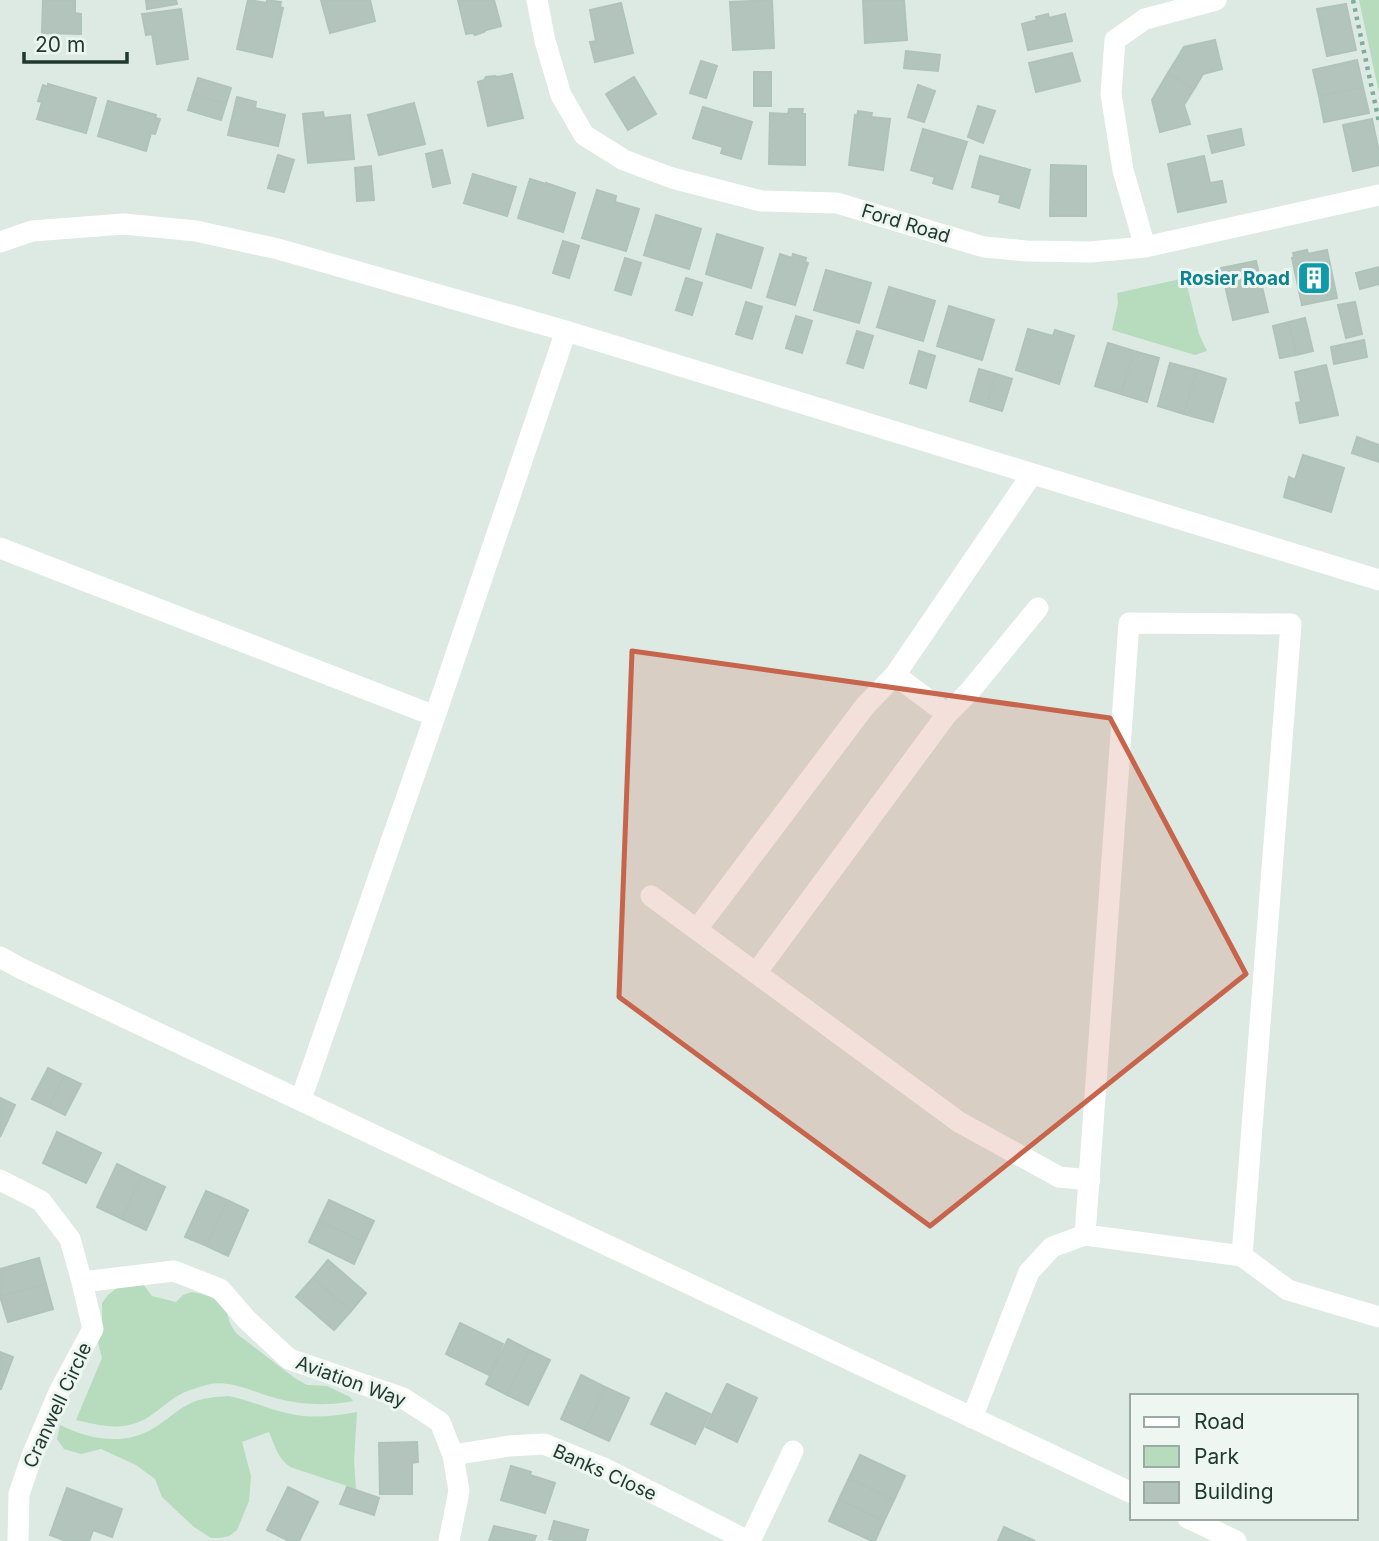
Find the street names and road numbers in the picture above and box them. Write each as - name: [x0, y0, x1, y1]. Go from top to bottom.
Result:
- street label: Ford Road: [859, 199, 953, 248]
- street label: Cranwell Circle: [18, 1339, 97, 1472]
- street label: Aviation Way: [293, 1351, 409, 1412]
- street label: Banks Close: [549, 1439, 660, 1506]

